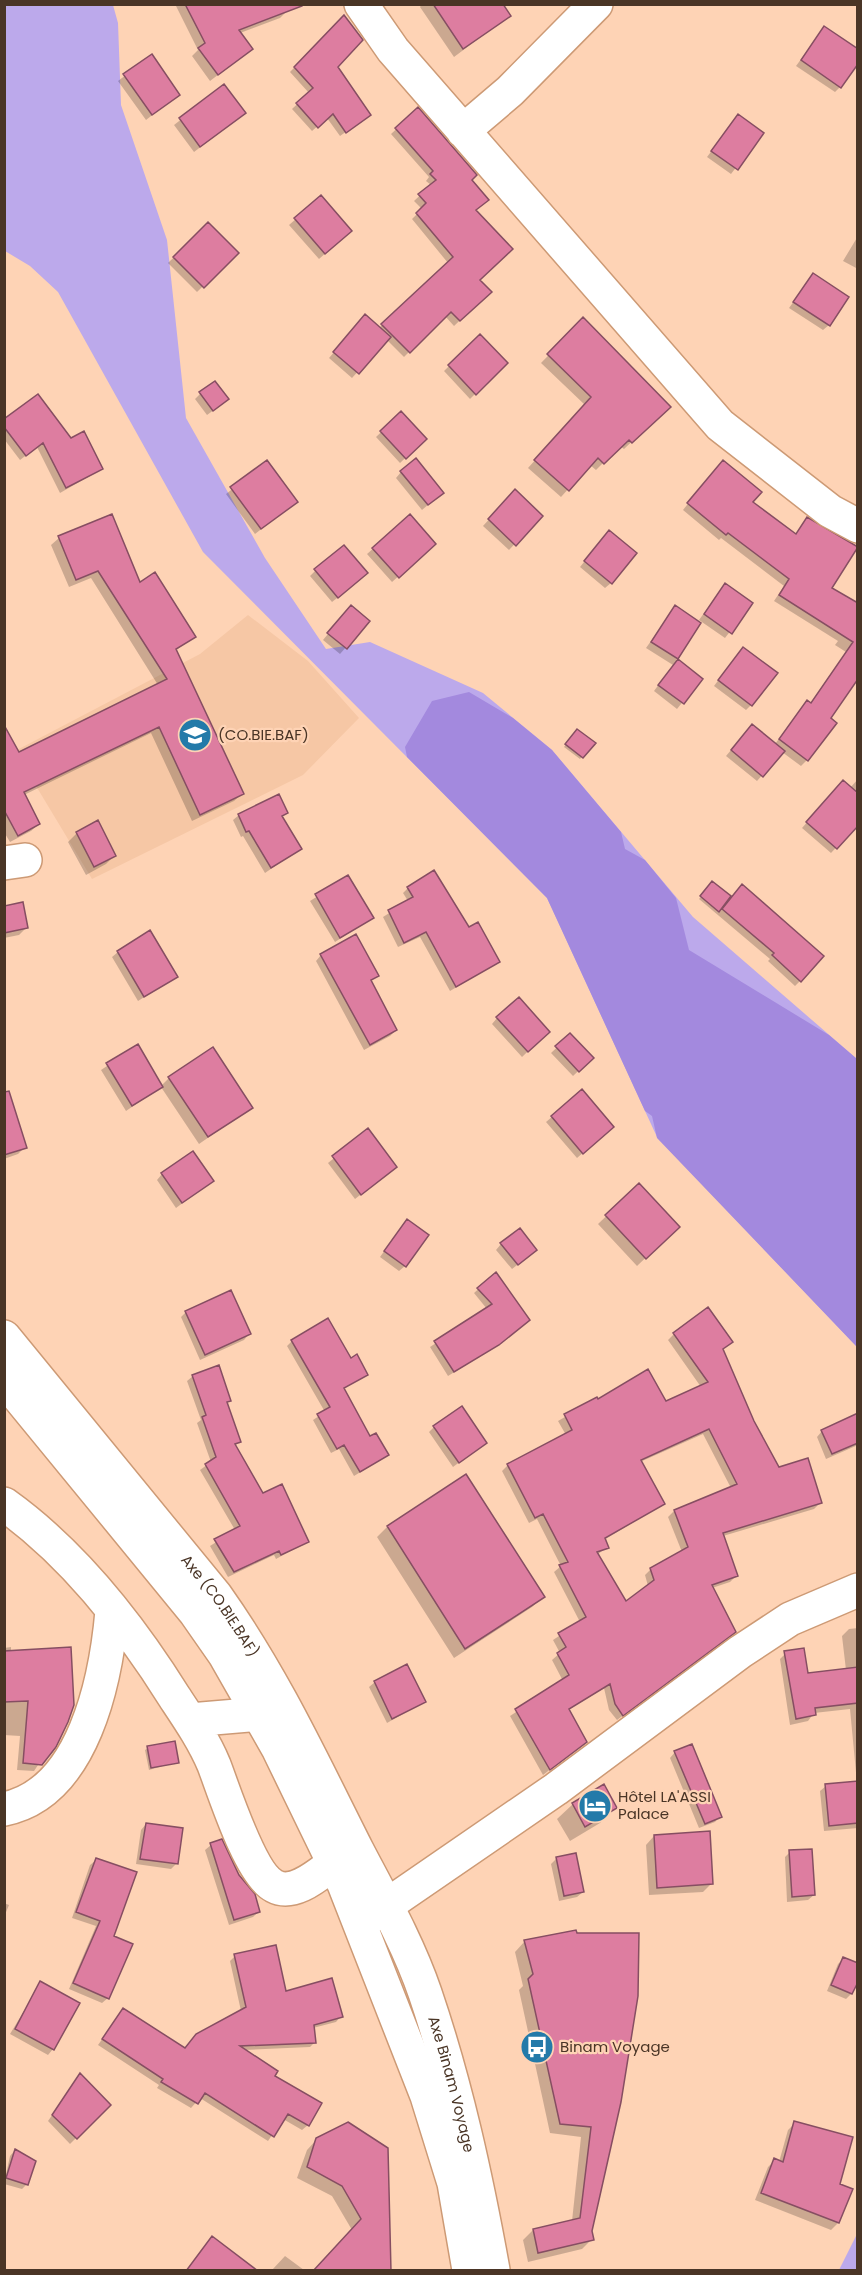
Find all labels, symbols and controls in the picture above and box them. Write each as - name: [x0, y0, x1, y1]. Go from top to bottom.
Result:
- school or university icon: (CO.BIE.BAF): [177, 717, 213, 753]
- place label: (CO.BIE.BAF): [218, 724, 309, 745]
- street label: Axe (CO.BIE.BAF): [176, 1550, 264, 1661]
- place label: Hôtel LA'ASSI Palace: [618, 1786, 711, 1824]
- hotel icon: Hôtel LA'ASSI Palace: [577, 1788, 613, 1824]
- street label: Axe Binam Voyage: [423, 2013, 480, 2154]
- bus stop icon: Binam Voyage: [519, 2029, 555, 2065]
- place label: Binam Voyage: [560, 2036, 670, 2057]

